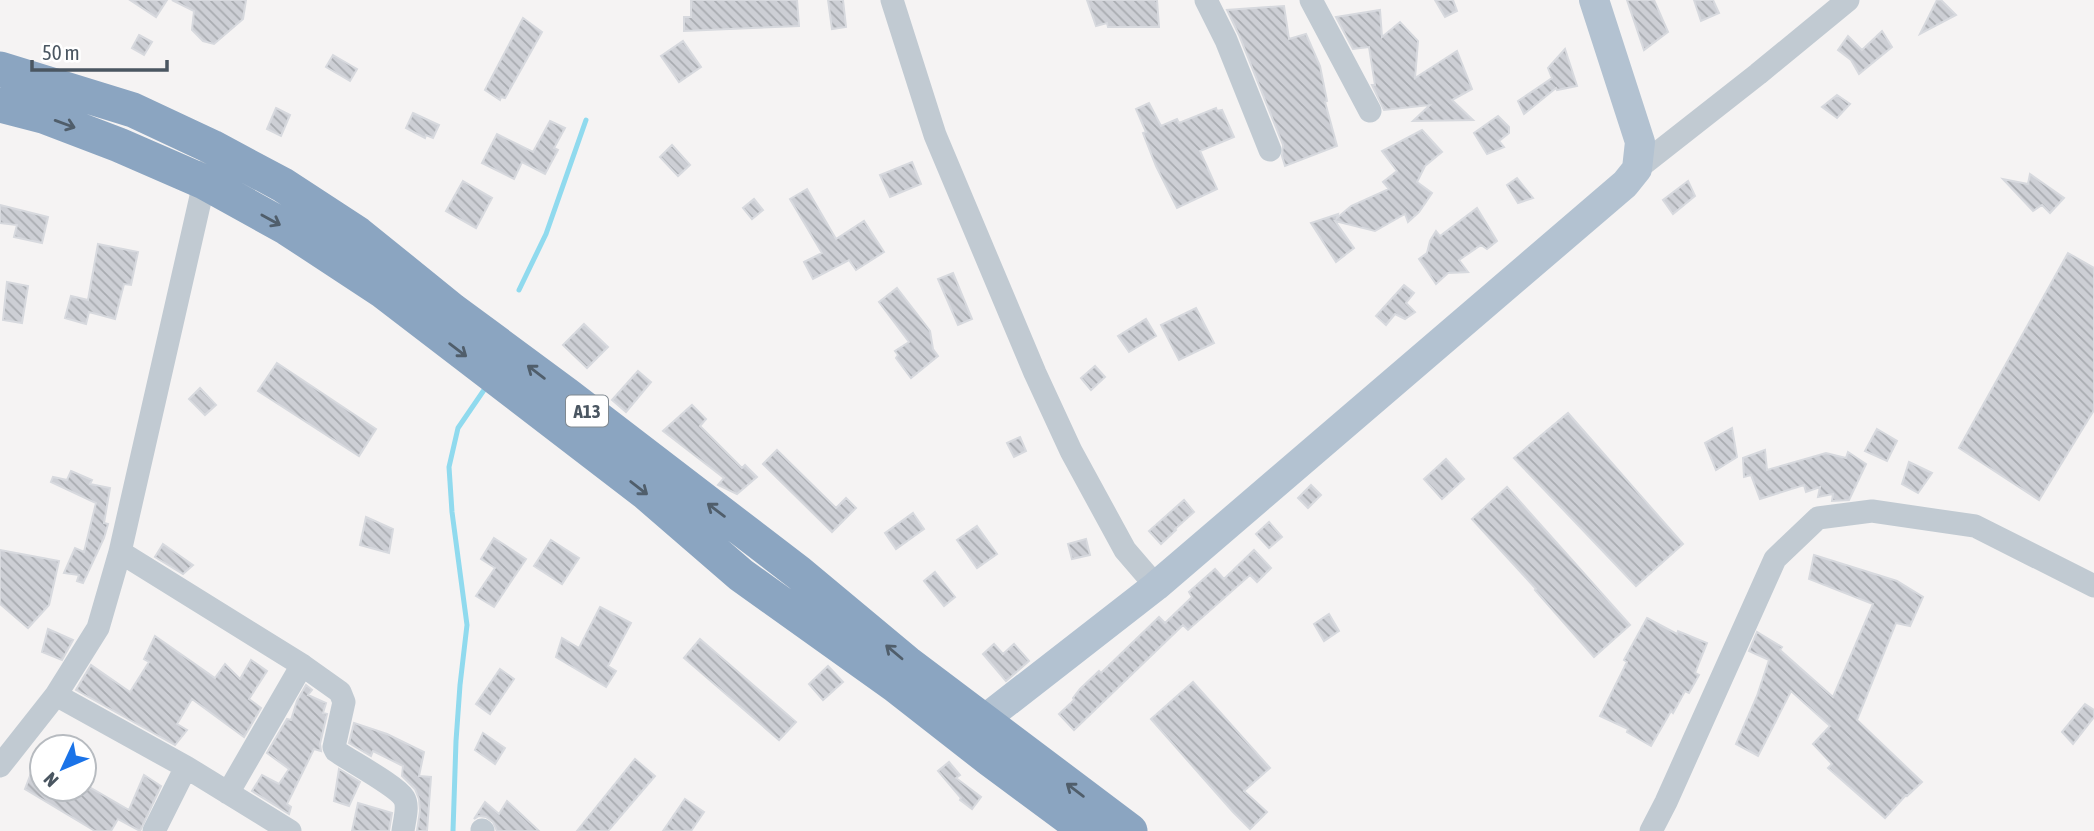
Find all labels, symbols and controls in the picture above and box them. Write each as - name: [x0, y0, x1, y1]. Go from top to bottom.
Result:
- scale bar: [32, 28, 166, 72]
- text: 50 m: [42, 40, 80, 64]
- one-way arrow: [54, 119, 76, 132]
- one-way arrow: [261, 213, 281, 227]
- one-way arrow: [448, 342, 466, 357]
- one-way arrow: [526, 365, 545, 380]
- road number: A13: [566, 396, 608, 426]
- one-way arrow: [629, 480, 647, 495]
- one-way arrow: [708, 503, 726, 518]
- one-way arrow: [886, 644, 904, 660]
- north arrow: [28, 733, 98, 803]
- text: N: [39, 768, 63, 791]
- one-way arrow: [1066, 783, 1085, 797]

